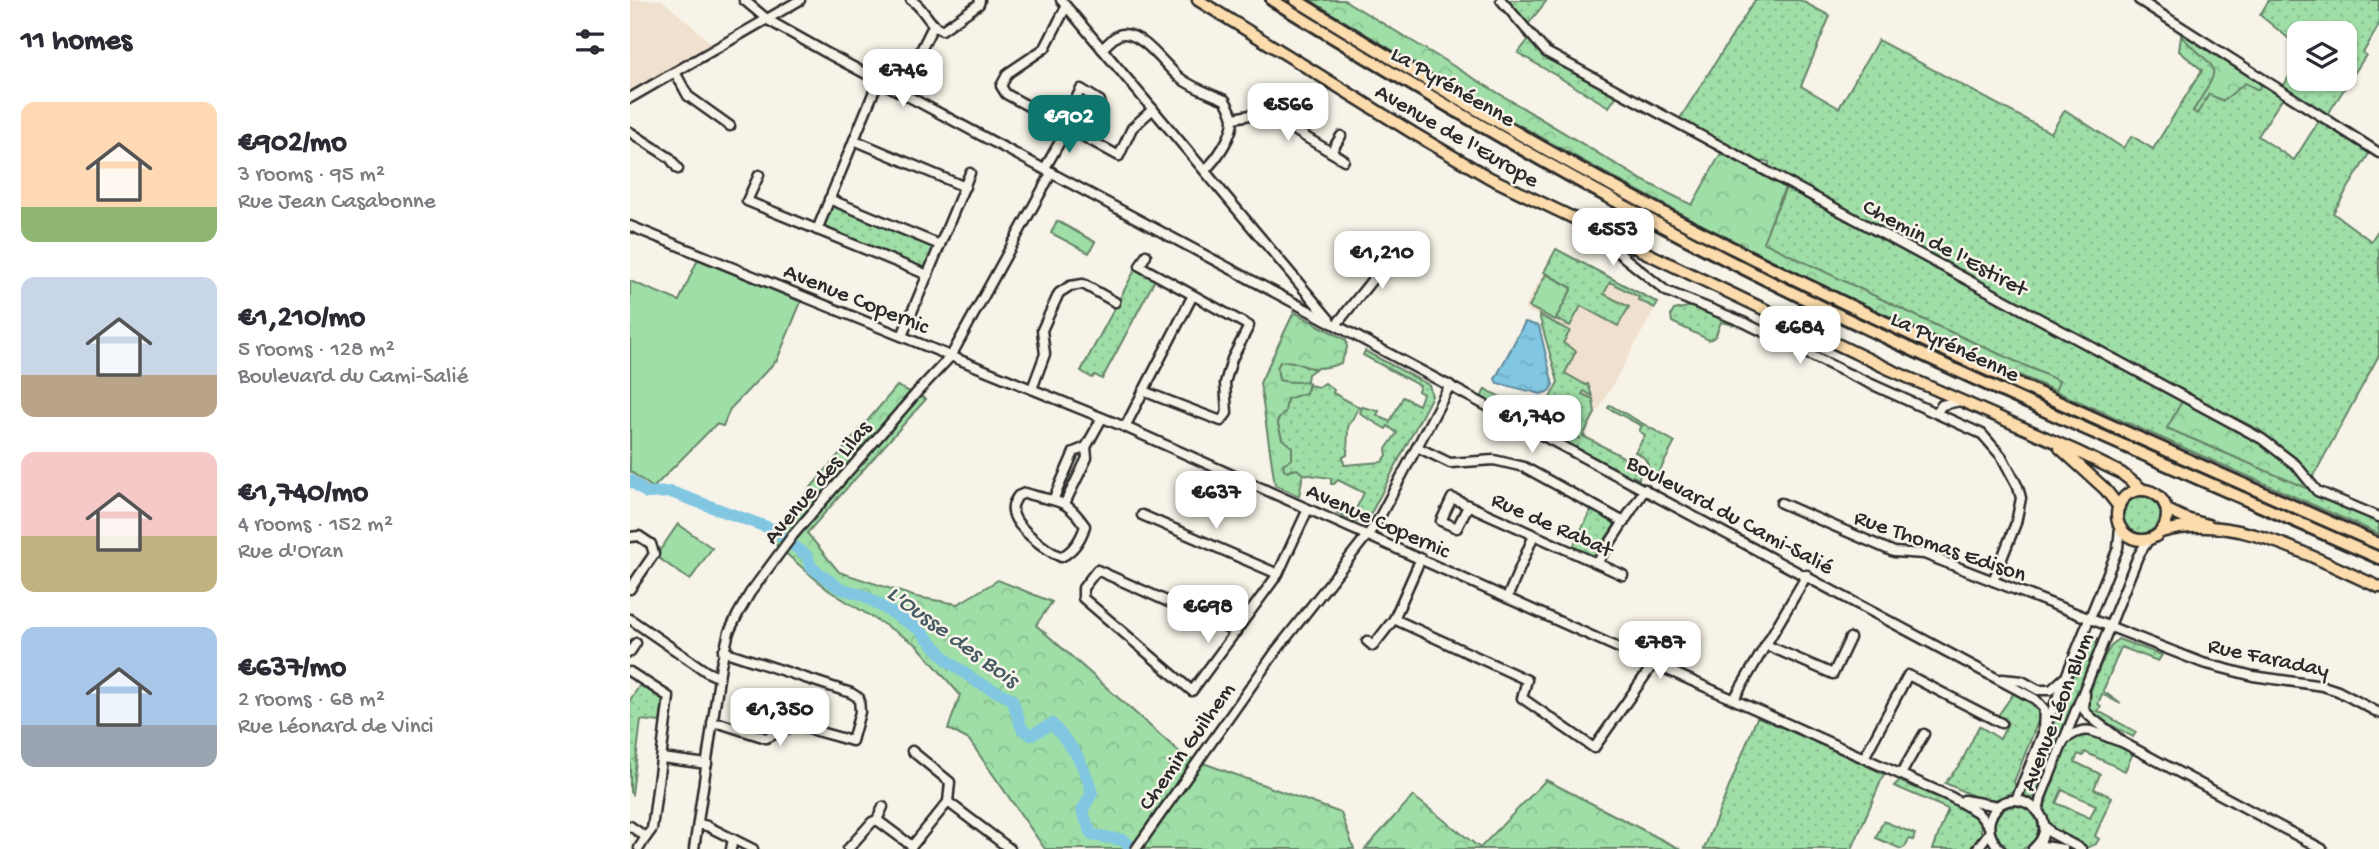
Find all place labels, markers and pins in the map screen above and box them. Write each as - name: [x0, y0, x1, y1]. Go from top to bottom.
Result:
- pin: €746: [862, 50, 944, 109]
- pin: €566: [1247, 83, 1329, 143]
- pin: €902: [1028, 96, 1110, 155]
- pin: €553: [1572, 208, 1654, 268]
- pin: €1,210: [1325, 232, 1439, 291]
- pin: €684: [1759, 306, 1841, 366]
- pin: €1,740: [1475, 396, 1589, 455]
- pin: €637: [1175, 472, 1257, 531]
- pin: €698: [1167, 586, 1249, 645]
- pin: €787: [1619, 622, 1701, 681]
- pin: €1,350: [723, 688, 837, 748]

